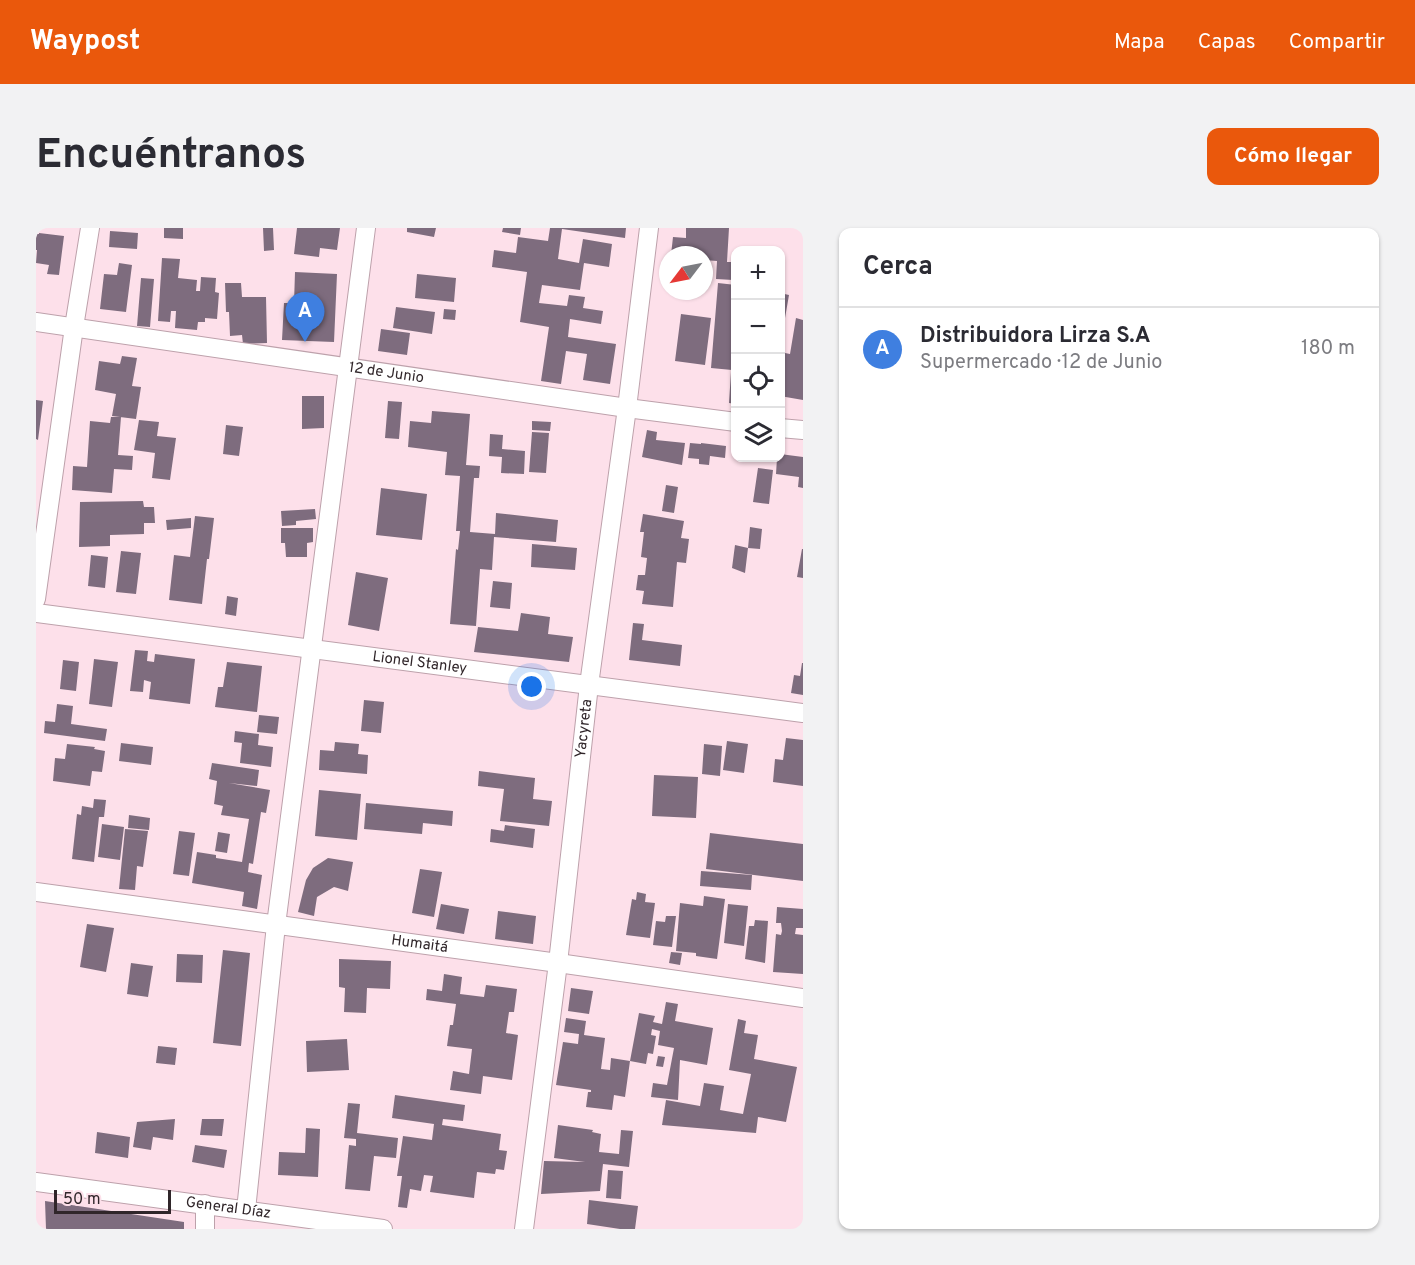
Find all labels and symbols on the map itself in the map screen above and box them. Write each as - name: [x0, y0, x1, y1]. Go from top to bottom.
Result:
- north arrow: [659, 246, 713, 300]
- pin: A: [286, 292, 324, 342]
- street label: 12 de Junio: [347, 358, 425, 388]
- street label: Lionel Stanley: [371, 647, 468, 679]
- your location: [517, 672, 546, 701]
- street label: Yacyreta: [571, 698, 597, 759]
- street label: Humaitá: [390, 931, 449, 957]
- scale bar: [54, 1187, 171, 1214]
- street label: General Díaz: [184, 1193, 272, 1223]

